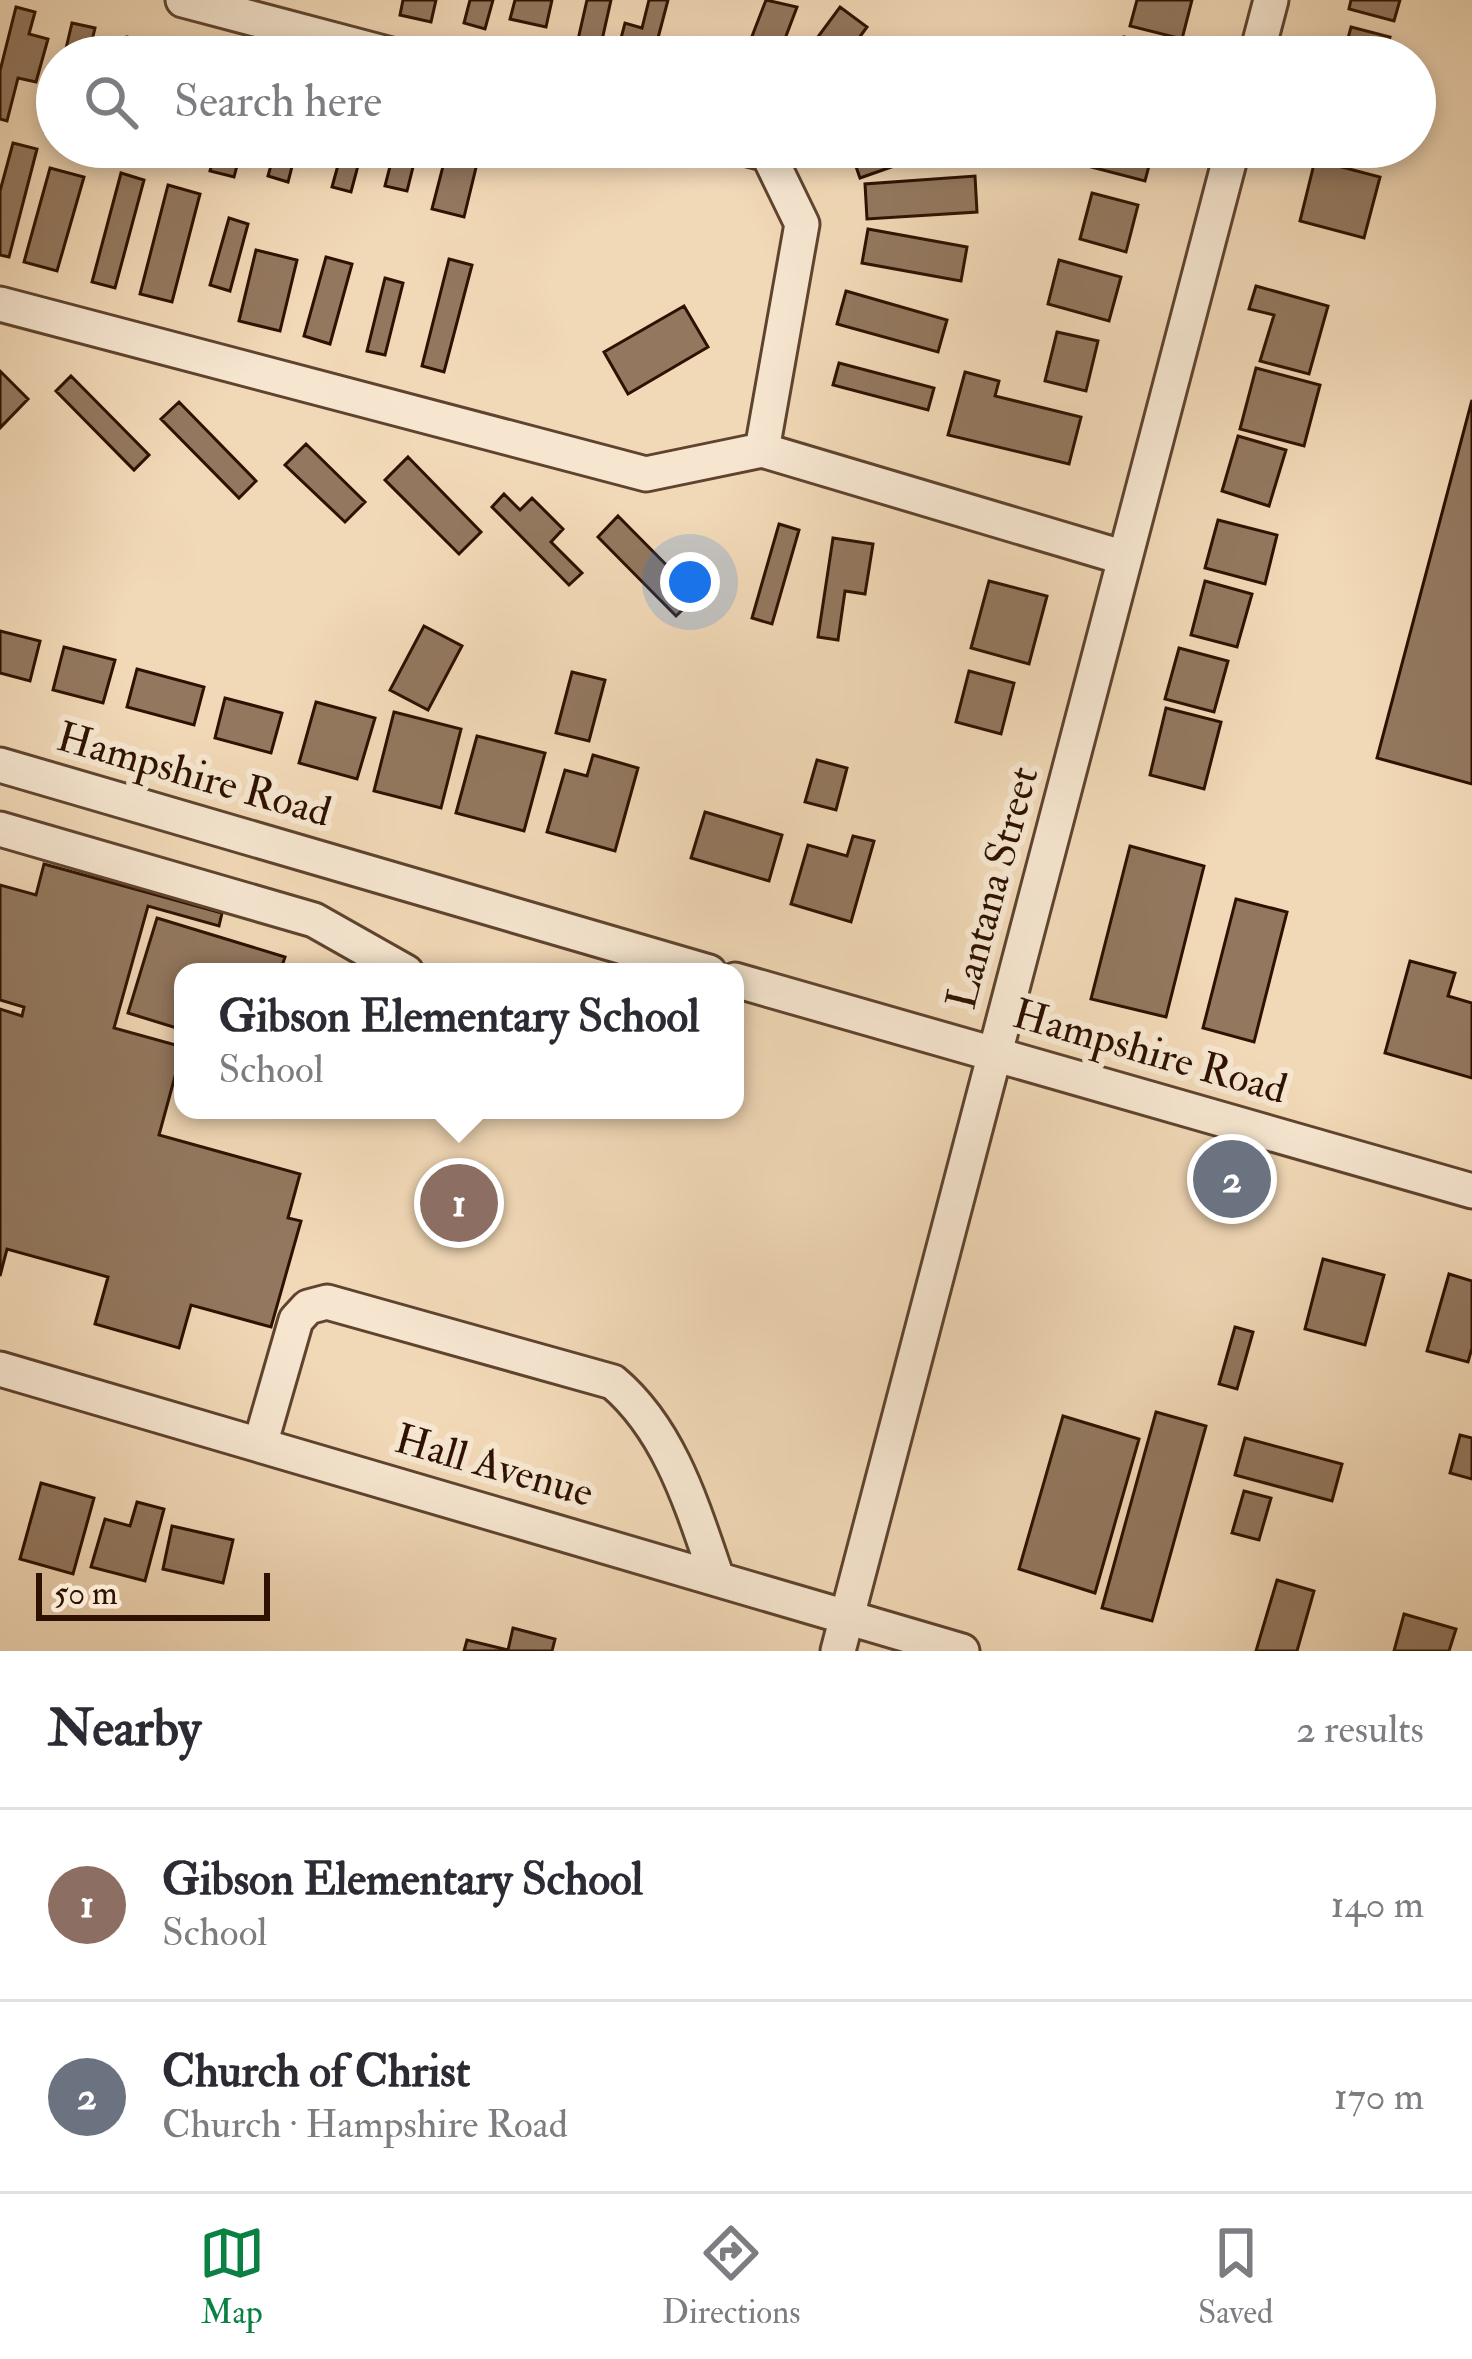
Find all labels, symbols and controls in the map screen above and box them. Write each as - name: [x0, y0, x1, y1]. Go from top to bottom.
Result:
- search box: [36, 36, 1436, 168]
- icon: search: [78, 69, 144, 135]
- text: Search here: [174, 74, 382, 130]
- your location: [660, 552, 720, 612]
- street label: Hampshire Road: [51, 711, 337, 839]
- street label: Lantana Street: [936, 761, 1050, 1015]
- popup: [174, 963, 744, 1119]
- street label: Hampshire Road: [1007, 988, 1293, 1116]
- text: Gibson Elementary School: [218, 989, 700, 1045]
- text: School: [218, 1045, 324, 1094]
- pin: 2: [1193, 1134, 1271, 1224]
- pin: 1: [420, 1158, 498, 1248]
- street label: Hall Avenue: [389, 1413, 599, 1519]
- scale bar: [36, 1567, 270, 1620]
- text: 50 m: [54, 1573, 118, 1614]
- text: Nearby: [48, 1697, 201, 1761]
- text: 2 results: [1296, 1705, 1424, 1754]
- text: Gibson Elementary School: [162, 1852, 643, 1908]
- text: 1: [80, 1880, 94, 1929]
- text: 140 m: [1331, 1880, 1424, 1929]
- text: School: [162, 1908, 267, 1957]
- text: Church of Christ: [162, 2044, 470, 2100]
- text: 2: [77, 2072, 97, 2121]
- text: 170 m: [1334, 2072, 1424, 2121]
- text: Church · Hampshire Road: [162, 2100, 568, 2149]
- tab: Map: [199, 2220, 265, 2333]
- tab: Directions: [662, 2220, 801, 2333]
- tab: Saved: [1198, 2220, 1273, 2333]

